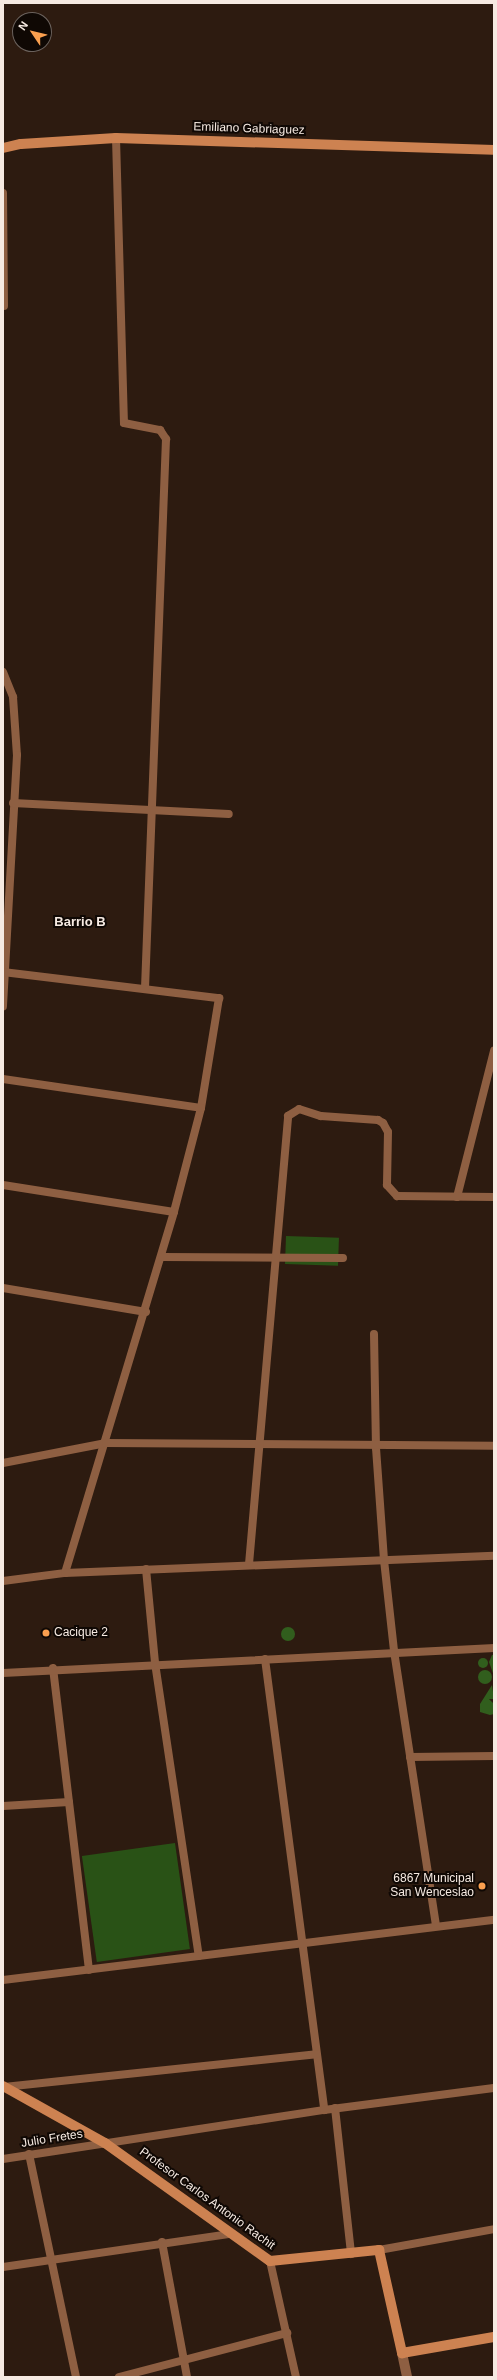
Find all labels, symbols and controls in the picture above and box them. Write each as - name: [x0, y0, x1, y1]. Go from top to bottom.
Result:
- north arrow: [12, 12, 52, 52]
- text: N: [16, 19, 30, 32]
- street label: Emiliano Gabriaguez: [193, 120, 305, 138]
- district label: Barrio B: [54, 914, 106, 930]
- place label: Cacique 2: [54, 1626, 108, 1640]
- marker: Cacique 2: [41, 1628, 51, 1638]
- place label: 6867 Municipal San Wenceslao: [390, 1872, 474, 1900]
- marker: 6867 Municipal San Wenceslao: [477, 1881, 487, 1891]
- street label: Julio Fretes: [20, 2127, 84, 2151]
- street label: Profesor Carlos Antonio Rachit: [136, 2145, 278, 2253]

